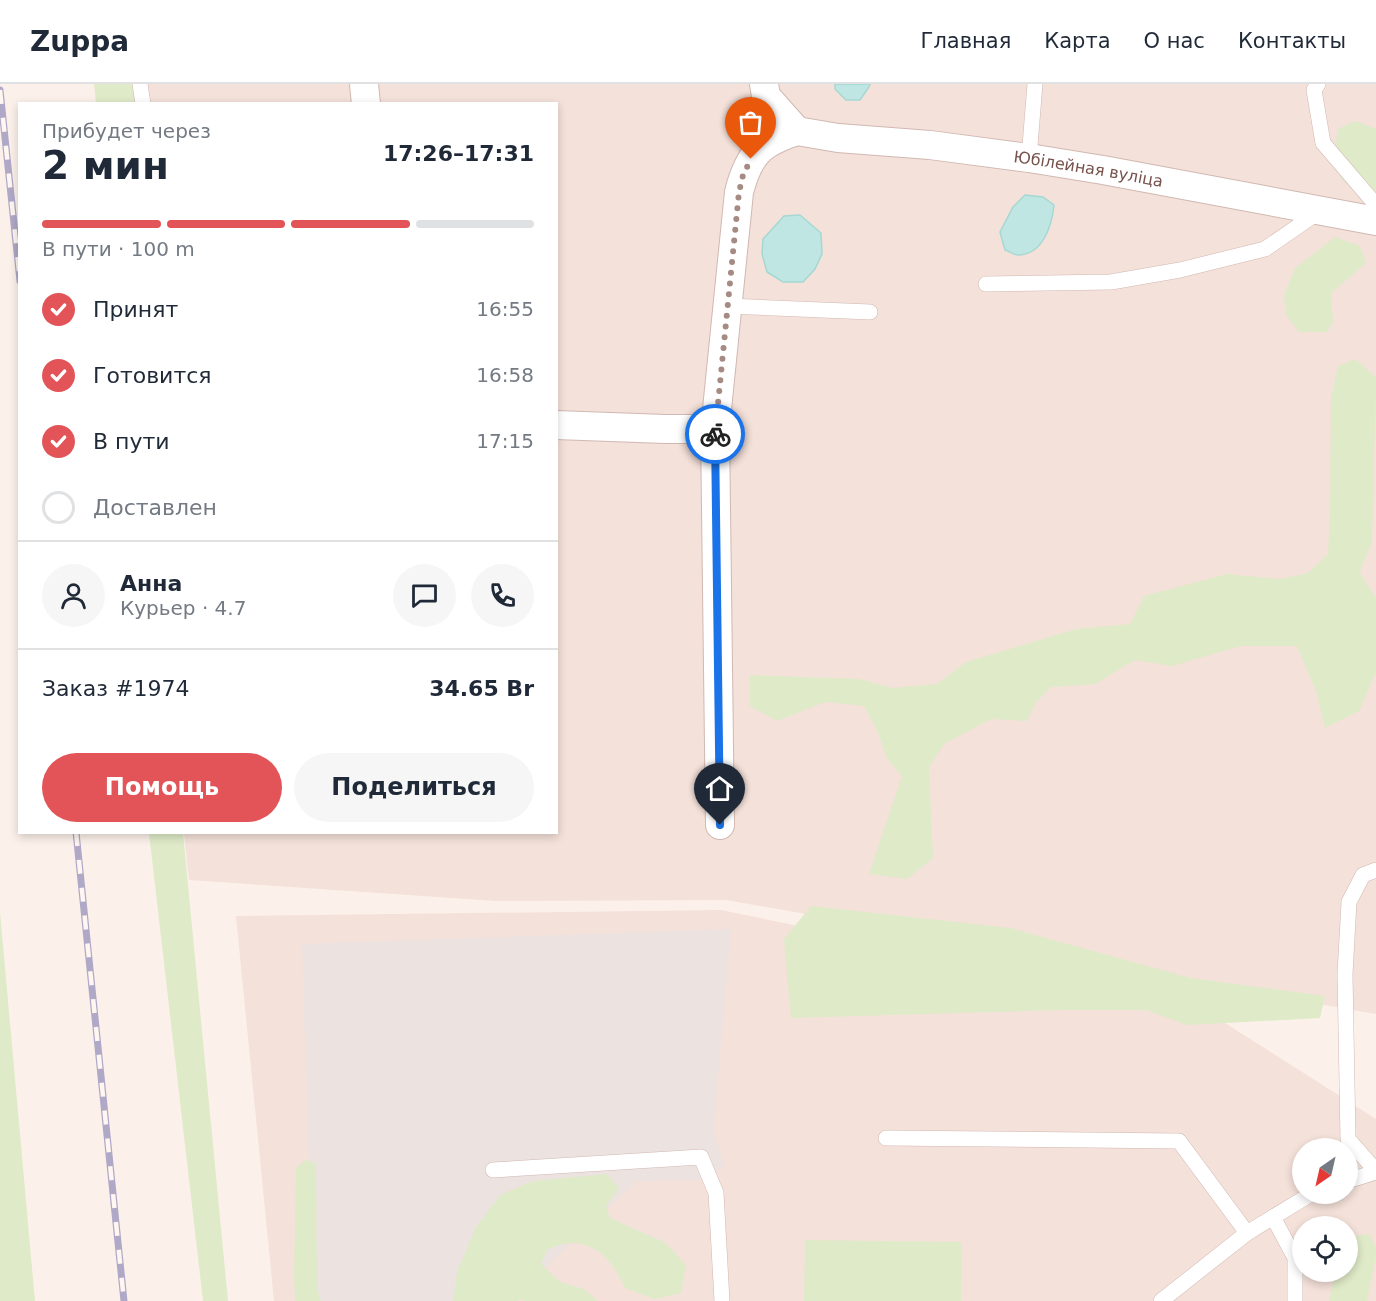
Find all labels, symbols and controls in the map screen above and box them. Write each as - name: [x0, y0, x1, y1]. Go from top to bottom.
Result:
- text: Zuppa: [30, 25, 129, 58]
- text: Главная: [921, 29, 1011, 53]
- text: Карта: [1044, 29, 1111, 53]
- text: О нас: [1144, 29, 1205, 53]
- text: Контакты: [1238, 29, 1346, 53]
- pin: [725, 97, 776, 159]
- icon: bag: [734, 106, 767, 139]
- text: Прибудет через: [42, 119, 211, 143]
- text: 17:26–17:31: [383, 141, 534, 166]
- text: 2 мин: [42, 143, 169, 188]
- street label: Юбілейная вуліца: [1012, 147, 1165, 191]
- text: В пути · 100 m: [42, 237, 195, 261]
- icon: check: [42, 293, 75, 326]
- text: Принят: [93, 297, 178, 322]
- text: 16:55: [476, 297, 534, 321]
- icon: check: [42, 359, 75, 392]
- text: Готовится: [93, 363, 212, 388]
- text: 16:58: [476, 363, 534, 387]
- courier: [685, 404, 745, 464]
- icon: bike: [699, 418, 732, 451]
- icon: check: [42, 425, 75, 458]
- text: В пути: [93, 429, 170, 454]
- text: 17:15: [476, 429, 534, 453]
- text: Доставлен: [93, 495, 217, 520]
- button: person: [42, 564, 105, 627]
- button: chat: [393, 564, 456, 627]
- button: phone: [471, 564, 534, 627]
- text: Анна: [120, 571, 182, 596]
- text: Курьер · 4.7: [120, 596, 246, 620]
- text: Заказ #1974: [42, 676, 189, 701]
- text: 34.65 Br: [429, 676, 534, 701]
- button: Помощь: [42, 753, 282, 822]
- button: Поделиться: [294, 753, 534, 822]
- pin: [694, 763, 745, 825]
- icon: home: [703, 772, 736, 805]
- north arrow: [1292, 1138, 1358, 1204]
- map controls: [1292, 1138, 1358, 1282]
- button: locate: [1292, 1216, 1358, 1282]

